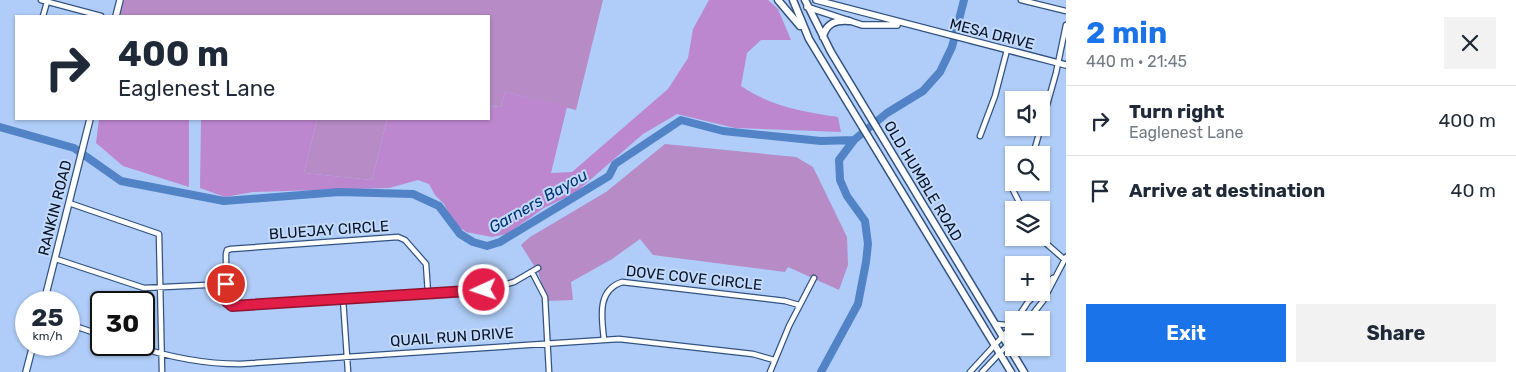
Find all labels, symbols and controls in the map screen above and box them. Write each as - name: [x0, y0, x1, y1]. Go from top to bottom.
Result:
- street label: MESA DRIVE: [948, 15, 1036, 53]
- text: 2 min: [1086, 15, 1167, 51]
- button: close: [1444, 17, 1496, 69]
- text: 400 m: [118, 33, 229, 75]
- icon: right: [35, 35, 100, 100]
- text: 440 m · 21:45: [1086, 52, 1187, 71]
- text: Eaglenest Lane: [118, 75, 275, 102]
- map controls: [1005, 91, 1050, 356]
- button: sound: [1005, 91, 1050, 136]
- text: Turn right: [1129, 100, 1224, 123]
- icon: right: [1086, 107, 1114, 135]
- text: 400 m: [1439, 109, 1496, 132]
- street label: OLD HUMBLE ROAD: [880, 118, 966, 244]
- text: Eaglenest Lane: [1129, 123, 1243, 142]
- button: search: [1005, 146, 1050, 191]
- street label: RANKIN ROAD: [34, 158, 76, 258]
- water label: Garners Bayou: [485, 165, 591, 237]
- icon: arrive: [1086, 177, 1114, 205]
- text: Arrive at destination: [1129, 179, 1325, 202]
- text: 40 m: [1451, 179, 1496, 202]
- button: layers: [1005, 201, 1050, 246]
- street label: BLUEJAY CIRCLE: [268, 217, 390, 243]
- button: +: [1005, 256, 1050, 301]
- street label: DOVE COVE CIRCLE: [625, 262, 763, 294]
- pin: [205, 263, 247, 305]
- position arrow: [457, 263, 509, 315]
- icon: arrive: [212, 270, 240, 298]
- speed limit sign: 30: [90, 291, 155, 356]
- text: 25: [31, 303, 64, 332]
- button: Exit: [1086, 304, 1286, 362]
- button: Share: [1296, 304, 1496, 362]
- button: −: [1005, 311, 1050, 356]
- street label: QUAIL RUN DRIVE: [390, 324, 514, 350]
- text: km/h: [33, 329, 62, 343]

